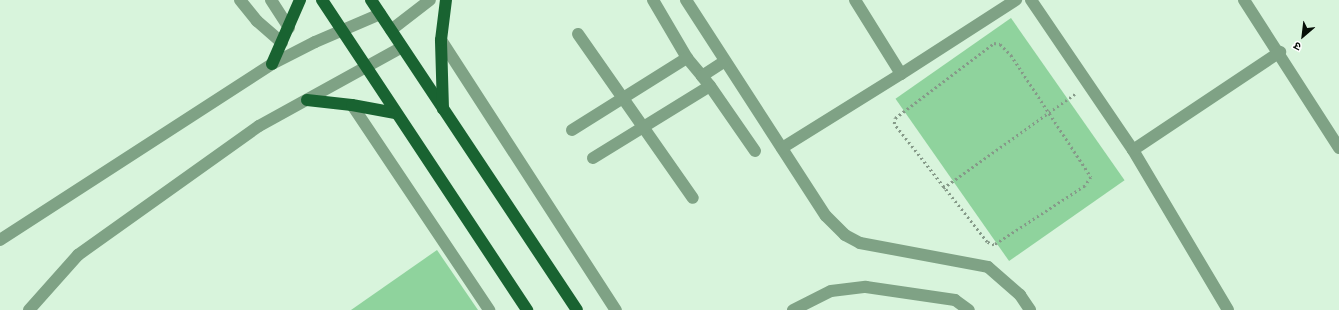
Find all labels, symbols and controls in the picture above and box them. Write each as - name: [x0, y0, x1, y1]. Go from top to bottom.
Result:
- north arrow: [1283, 16, 1323, 56]
- text: उ: [1292, 40, 1303, 53]

